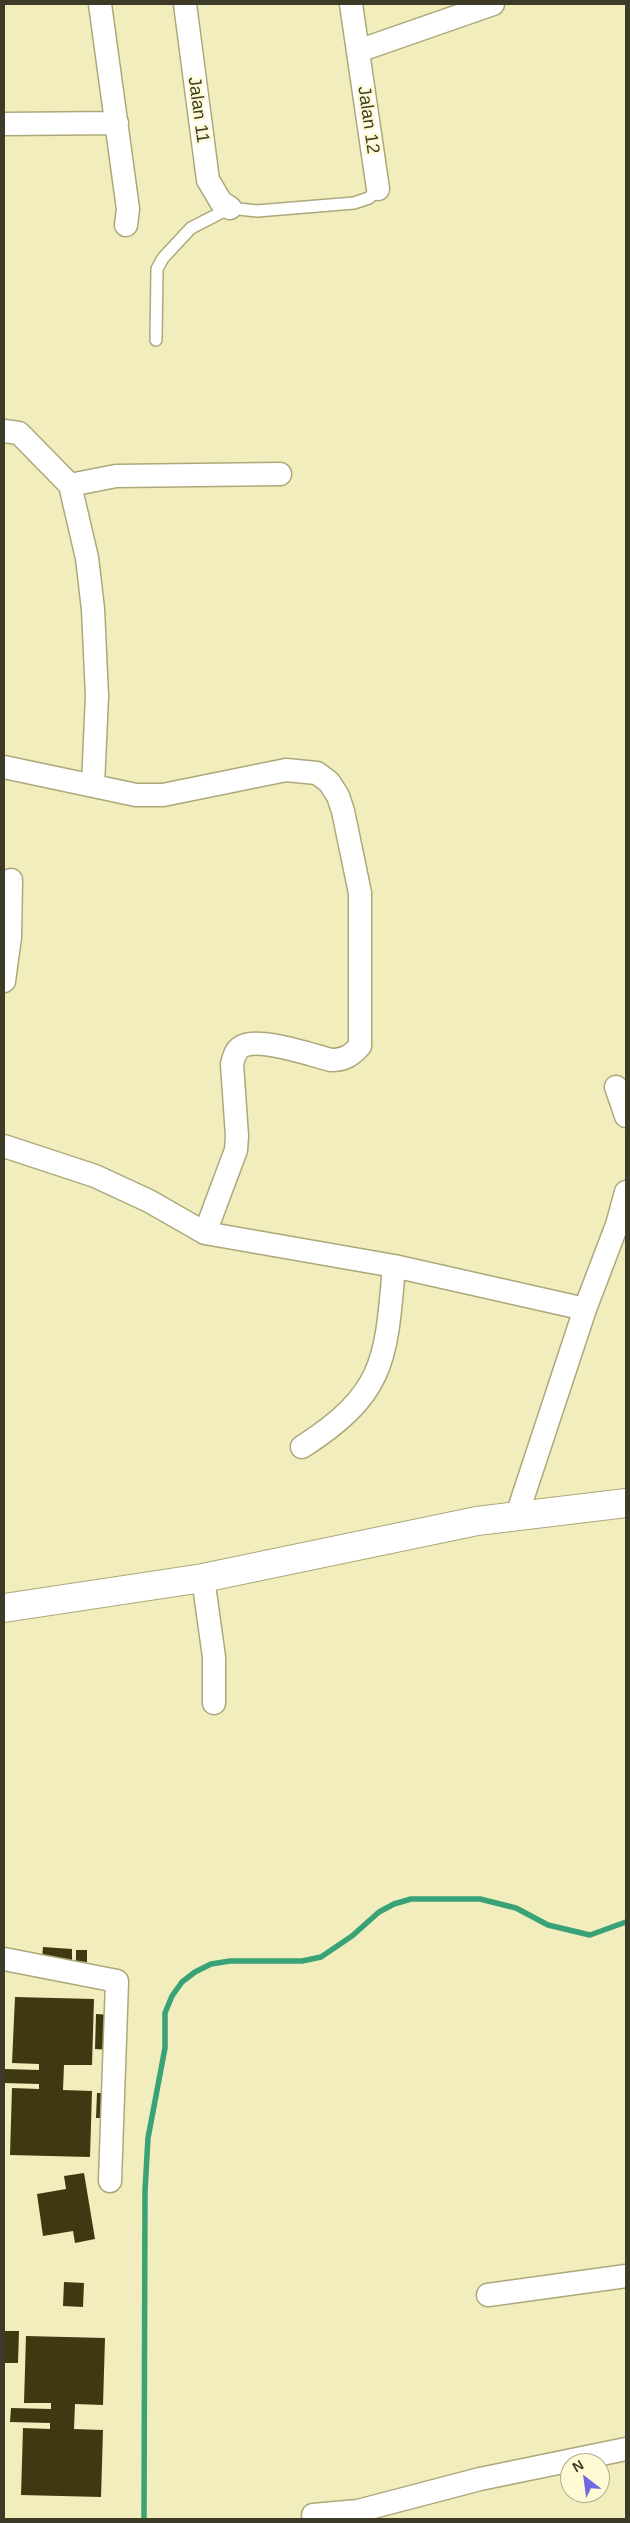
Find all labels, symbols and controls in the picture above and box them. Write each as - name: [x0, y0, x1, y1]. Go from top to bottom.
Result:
- street label: Jalan 11: [183, 75, 213, 145]
- street label: Jalan 12: [353, 85, 383, 155]
- north arrow: [560, 2453, 610, 2503]
- text: N: [570, 2456, 586, 2475]

